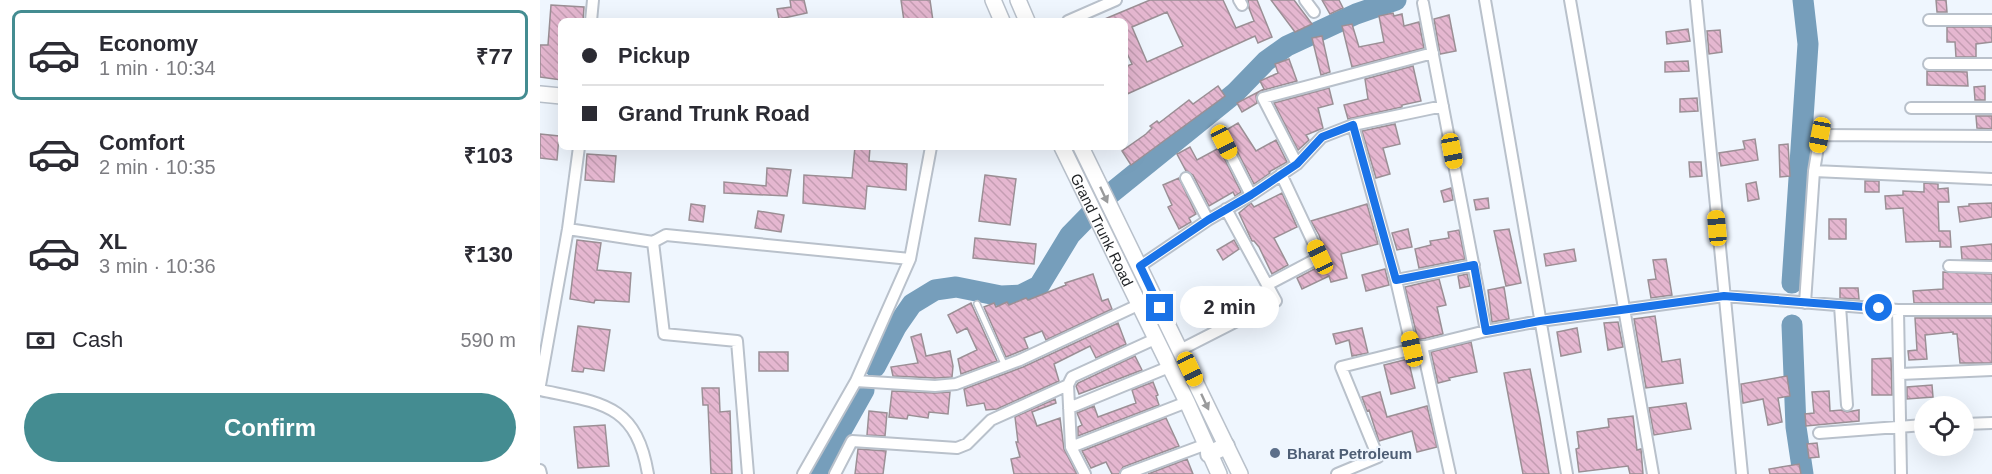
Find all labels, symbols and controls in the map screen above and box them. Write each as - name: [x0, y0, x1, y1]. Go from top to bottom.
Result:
- icon: car: [27, 28, 81, 82]
- text: Economy: [99, 31, 198, 56]
- text: Pickup: [618, 43, 690, 68]
- text: ₹77: [476, 44, 513, 69]
- text: 1 min · 10:34: [99, 57, 216, 79]
- text: Grand Trunk Road: [618, 101, 810, 126]
- car: [1808, 116, 1832, 154]
- car: [1208, 122, 1240, 162]
- icon: car: [27, 127, 81, 181]
- text: Comfort: [99, 130, 185, 155]
- car: [1440, 132, 1464, 170]
- text: ₹103: [464, 143, 513, 168]
- text: 2 min · 10:35: [99, 156, 216, 178]
- street label: Grand Trunk Road: [1068, 170, 1137, 289]
- one-way arrow: [1100, 187, 1109, 204]
- car: [1706, 209, 1728, 247]
- icon: car: [27, 226, 81, 280]
- text: XL: [99, 229, 127, 254]
- car: [1304, 237, 1336, 277]
- text: ₹130: [464, 242, 513, 267]
- text: 3 min · 10:36: [99, 255, 216, 277]
- callout: 2 min: [1181, 287, 1280, 329]
- route end: [1146, 294, 1173, 321]
- route start: [1865, 294, 1892, 321]
- text: 2 min: [1203, 296, 1256, 318]
- icon: cash: [24, 324, 57, 357]
- text: Cash: [72, 327, 123, 352]
- text: 590 m: [460, 329, 516, 351]
- car: [1399, 329, 1425, 369]
- car: [1174, 349, 1206, 389]
- button: Confirm: [24, 393, 516, 462]
- one-way arrow: [1201, 394, 1210, 411]
- map controls: [1914, 396, 1974, 456]
- button: locate: [1914, 396, 1974, 456]
- place label: Bharat Petroleum: [1287, 445, 1412, 462]
- marker: Bharat Petroleum: [1268, 446, 1282, 460]

